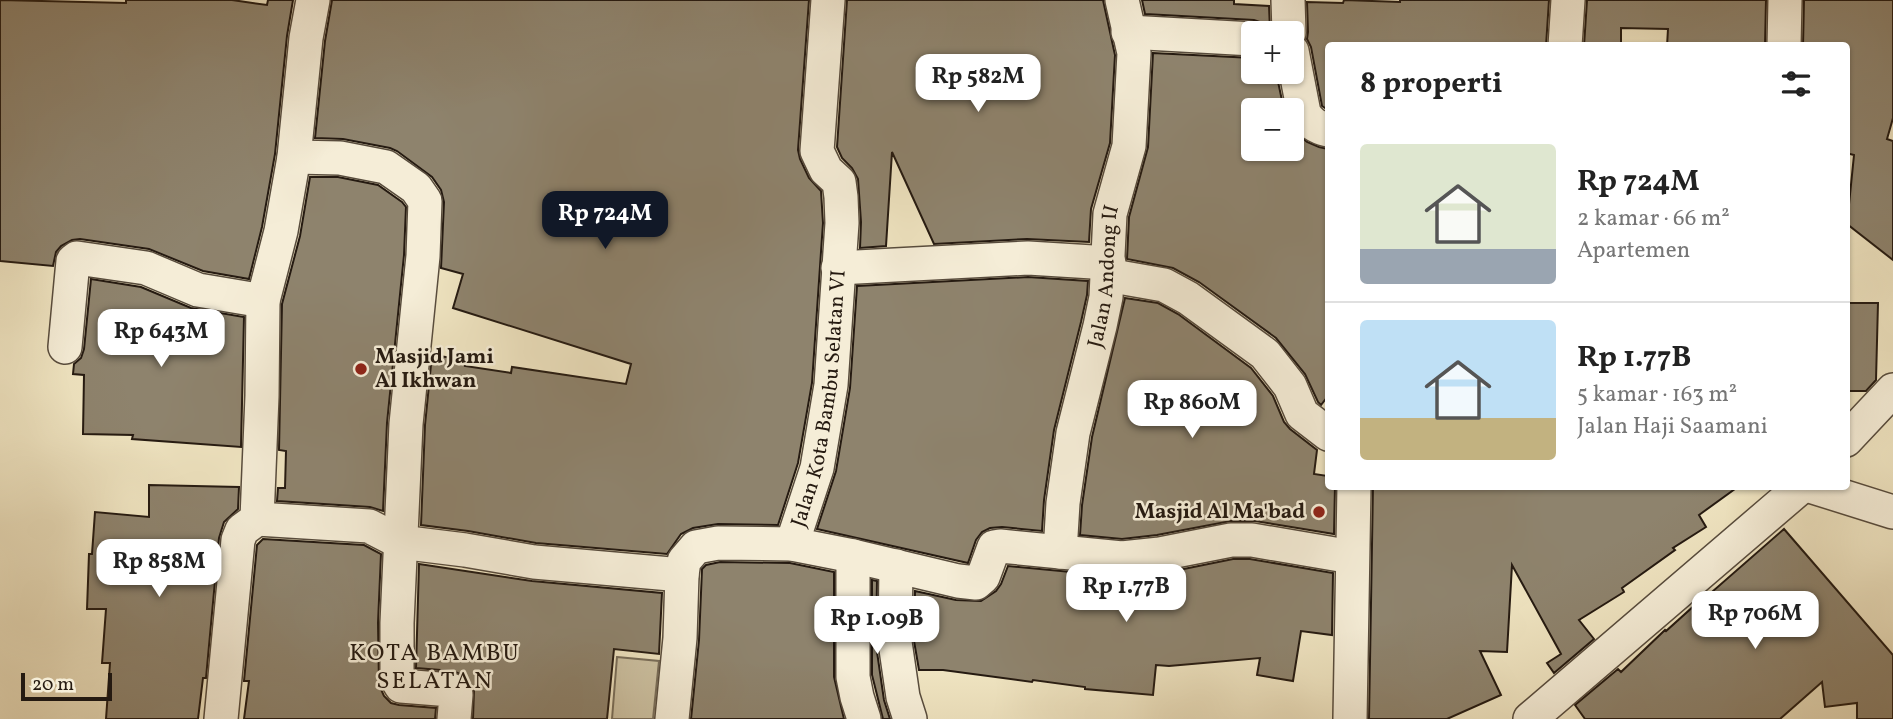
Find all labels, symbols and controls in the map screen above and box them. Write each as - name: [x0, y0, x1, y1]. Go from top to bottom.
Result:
- map controls: [1241, 21, 1304, 161]
- button: +: [1241, 21, 1304, 84]
- pin: Rp 582M: [913, 54, 1043, 114]
- text: Rp 582M: [932, 61, 1024, 93]
- text: 8 properti: [1360, 63, 1503, 105]
- icon: filters: [1777, 65, 1815, 103]
- button: −: [1241, 98, 1304, 161]
- text: Rp 724M: [1577, 161, 1699, 203]
- icon: home: [1416, 172, 1500, 256]
- pin: Rp 724M: [540, 191, 670, 251]
- text: Rp 724M: [558, 198, 652, 230]
- street label: Jalan Andong II: [1081, 201, 1126, 351]
- text: 2 kamar · 66 m²: [1577, 203, 1730, 235]
- text: Apartemen: [1577, 235, 1690, 267]
- street label: Jalan Kota Bambu Selatan VI: [784, 269, 853, 531]
- pin: Rp 643M: [96, 310, 226, 369]
- text: Rp 643M: [114, 316, 208, 348]
- text: Rp 1.77B: [1577, 337, 1691, 379]
- place label: Masjid Jami Al Ikhwan: [375, 343, 494, 396]
- icon: home: [1416, 348, 1500, 432]
- marker: Masjid Jami Al Ikhwan: [353, 361, 369, 377]
- text: 5 kamar · 163 m²: [1577, 379, 1737, 411]
- pin: Rp 860M: [1127, 380, 1257, 440]
- text: Rp 860M: [1144, 387, 1240, 419]
- text: Jalan Haji Saamani: [1577, 411, 1768, 443]
- place label: Masjid Al Ma'bad: [1135, 498, 1305, 527]
- marker: Masjid Al Ma'bad: [1311, 504, 1327, 520]
- pin: Rp 858M: [94, 540, 224, 599]
- text: Rp 858M: [112, 546, 206, 578]
- pin: Rp 1.77B: [1054, 564, 1198, 624]
- text: Rp 1.77B: [1082, 571, 1170, 603]
- pin: Rp 706M: [1690, 592, 1820, 651]
- pin: Rp 1.09B: [805, 596, 949, 656]
- text: Rp 706M: [1708, 598, 1802, 630]
- text: Rp 1.09B: [830, 603, 924, 635]
- district label: KOTA BAMBU SELATAN: [349, 637, 521, 699]
- scale bar: [21, 670, 112, 702]
- text: 20 m: [32, 672, 74, 698]

